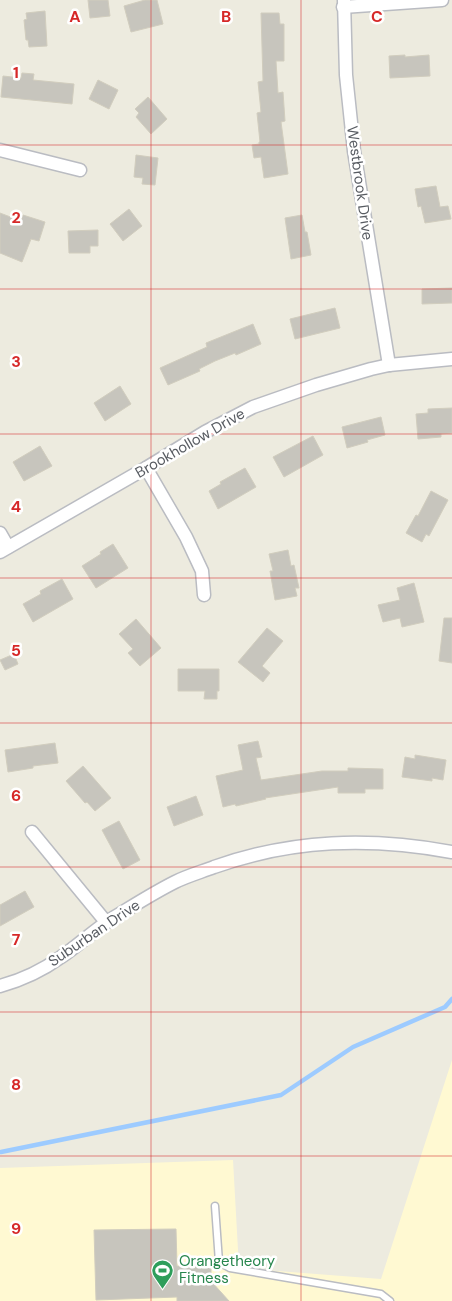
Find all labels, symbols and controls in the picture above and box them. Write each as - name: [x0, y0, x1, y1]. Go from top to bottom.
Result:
- text: A: [69, 6, 81, 27]
- text: B: [221, 6, 231, 27]
- text: C: [371, 6, 383, 27]
- text: 1: [13, 62, 19, 83]
- street label: Westbrook Drive: [342, 125, 378, 241]
- text: 2: [11, 207, 21, 228]
- text: 3: [11, 351, 21, 372]
- street label: Brookhollow Drive: [132, 403, 248, 483]
- text: 4: [11, 496, 21, 517]
- text: 5: [11, 640, 21, 661]
- text: 6: [11, 785, 21, 806]
- street label: Suburban Drive: [44, 895, 144, 971]
- text: 7: [12, 929, 21, 950]
- text: 8: [11, 1074, 21, 1095]
- text: 9: [11, 1218, 21, 1239]
- place label: Orangetheory Fitness: [179, 1251, 276, 1288]
- sports icon: Orangetheory Fitness: [151, 1258, 175, 1289]

